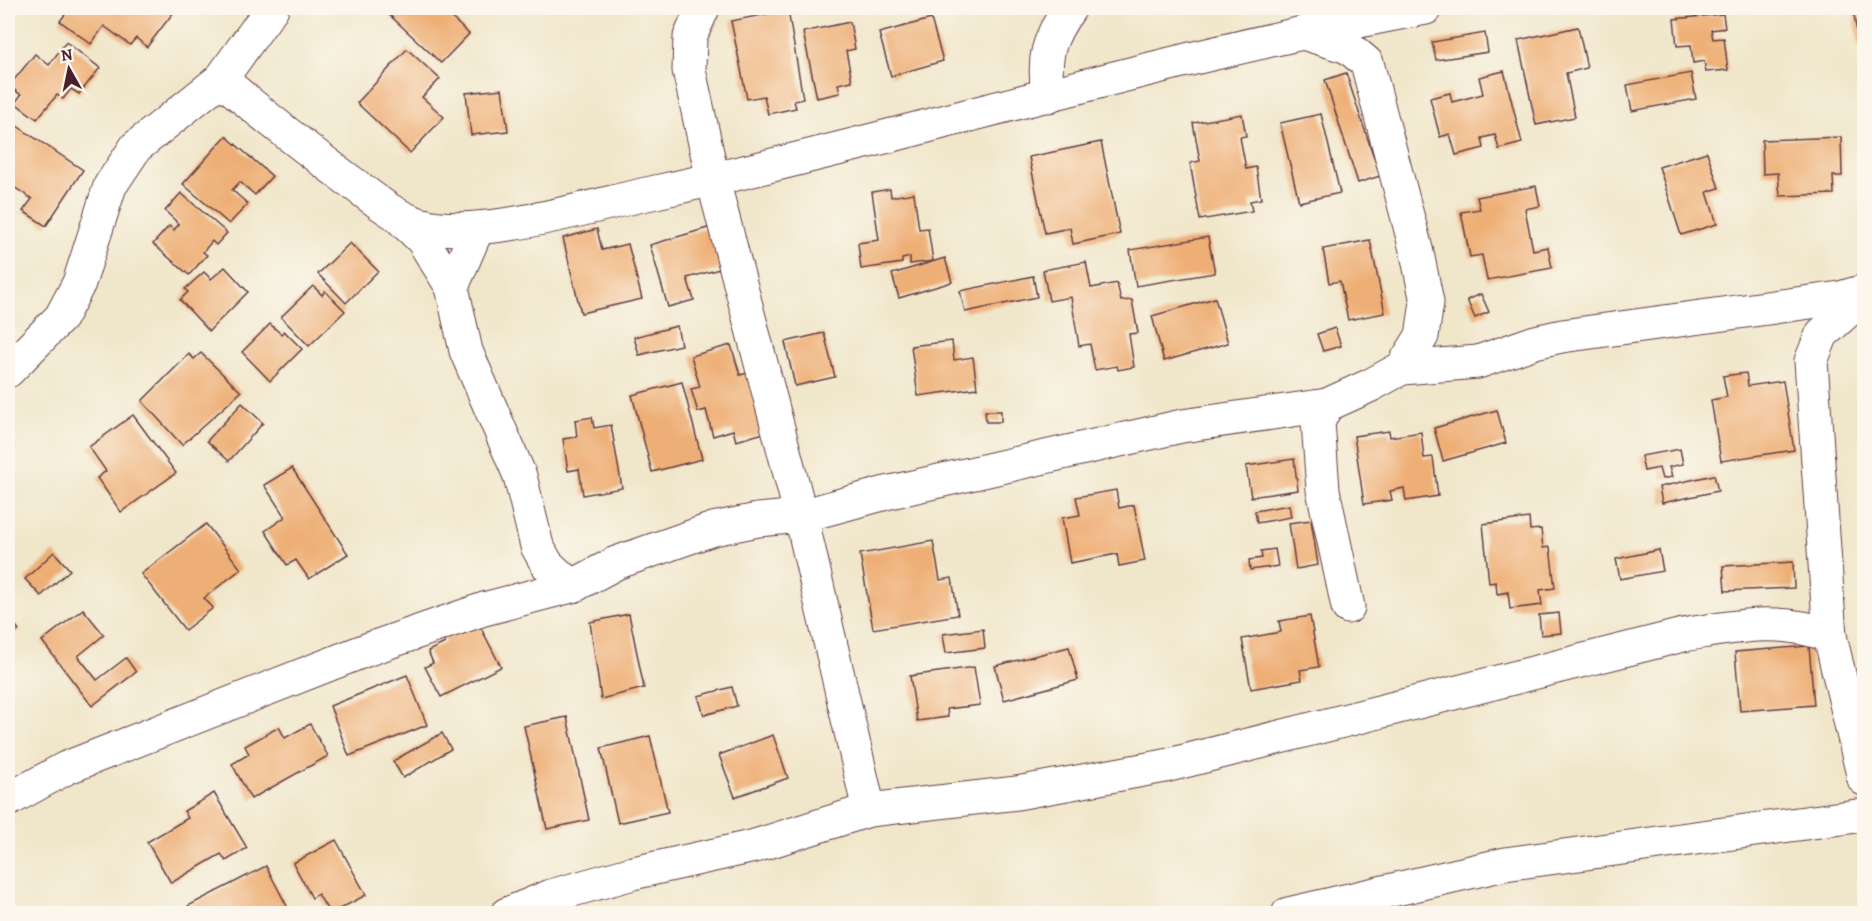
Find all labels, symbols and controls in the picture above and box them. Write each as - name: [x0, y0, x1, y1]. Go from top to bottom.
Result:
- north arrow: [39, 39, 99, 99]
- text: N: [59, 43, 75, 67]

